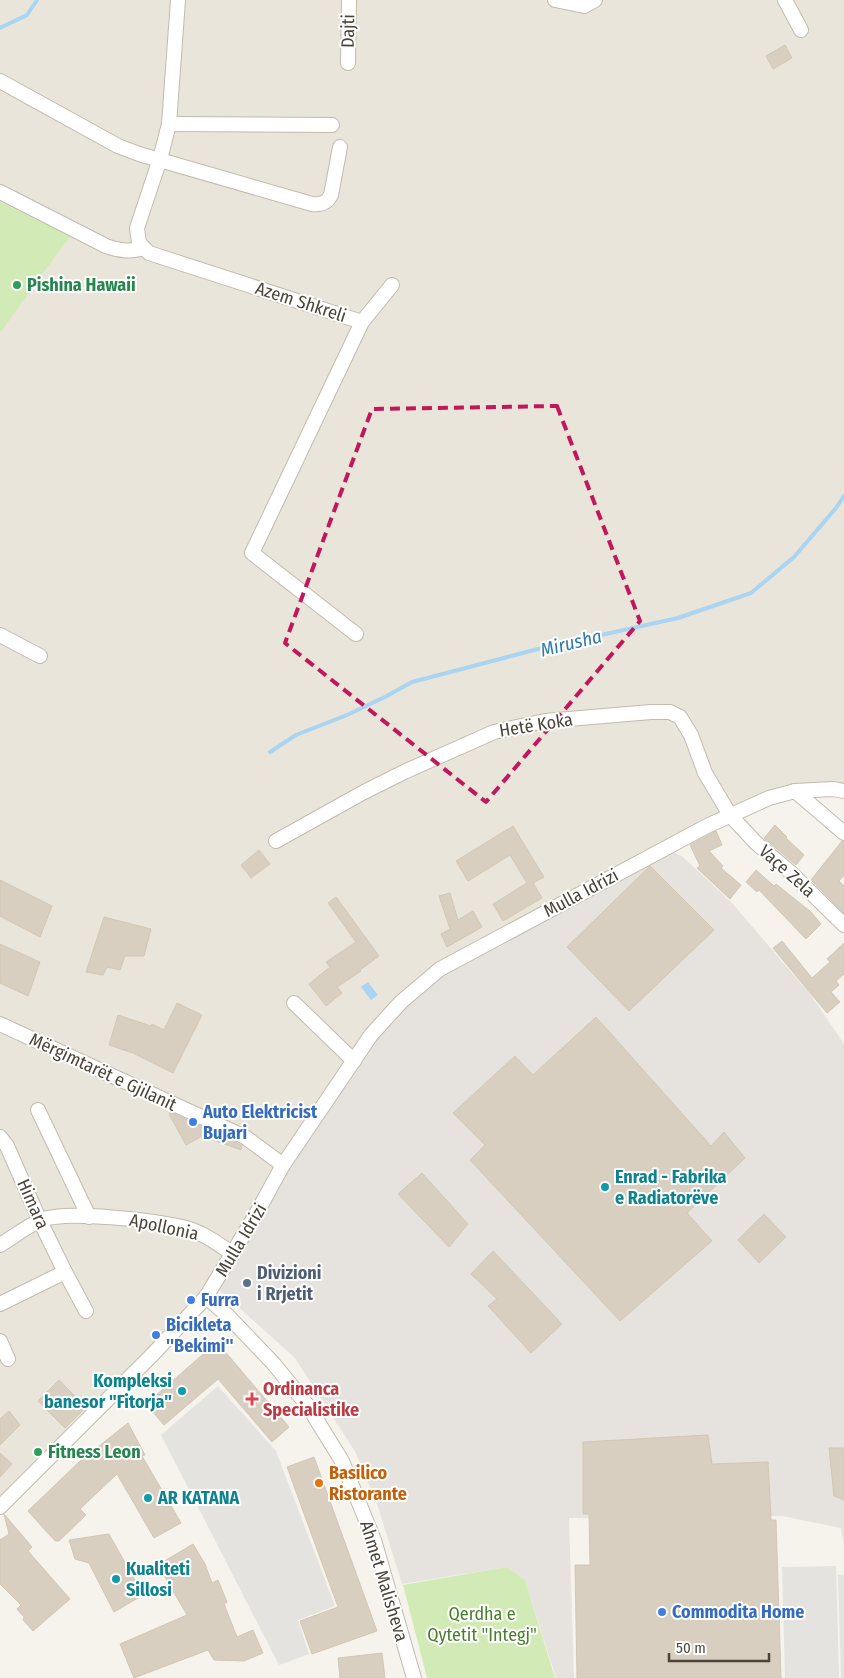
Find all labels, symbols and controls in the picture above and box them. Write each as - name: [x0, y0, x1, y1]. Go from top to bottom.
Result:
- street label: Dajti: [337, 14, 359, 48]
- place label: Pishina Hawaii: [27, 274, 136, 296]
- street label: Azem Shkreli: [253, 277, 349, 327]
- marker: Pishina Hawaii: [11, 279, 23, 291]
- water label: Mirusha: [538, 624, 604, 662]
- street label: Hetë Koka: [498, 708, 575, 742]
- street label: Vaçe Zela: [754, 840, 820, 902]
- street label: Mulla Idrizi: [540, 864, 622, 922]
- street label: Mërgimtarët e Gjilanit: [26, 1028, 180, 1116]
- place label: Auto Elektricist Bujari: [202, 1101, 318, 1144]
- marker: Auto Elektricist Bujari: [187, 1116, 199, 1128]
- place label: Enrad - Fabrika e Radiatorëve: [615, 1166, 727, 1209]
- street label: Himara: [12, 1175, 54, 1233]
- marker: Enrad - Fabrika e Radiatorëve: [599, 1181, 611, 1193]
- street label: Mulla Idrizi: [211, 1199, 271, 1281]
- street label: Apollonia: [127, 1209, 201, 1245]
- place label: Divizioni i Rrjetit: [257, 1262, 321, 1305]
- marker: Divizioni i Rrjetit: [241, 1277, 253, 1289]
- place label: Furra: [201, 1289, 239, 1311]
- marker: Furra: [185, 1294, 197, 1306]
- place label: Bicikleta ''Bekimi'': [166, 1314, 234, 1357]
- marker: Bicikleta ''Bekimi'': [150, 1329, 162, 1341]
- place label: Kompleksi banesor "Fitorja": [44, 1370, 172, 1413]
- place label: Ordinanca Specialistike: [263, 1378, 359, 1421]
- marker: Kompleksi banesor "Fitorja": [176, 1385, 188, 1397]
- marker: Ordinanca Specialistike: [245, 1392, 259, 1406]
- place label: Fitness Leon: [48, 1441, 141, 1463]
- marker: Fitness Leon: [32, 1446, 44, 1458]
- place label: Basilico Ristorante: [329, 1462, 407, 1505]
- marker: Basilico Ristorante: [313, 1477, 325, 1489]
- place label: AR KATANA: [157, 1487, 239, 1509]
- marker: AR KATANA: [142, 1492, 154, 1504]
- street label: Ahmet Malisheva: [355, 1518, 413, 1644]
- place label: Kualiteti Sillosi: [126, 1558, 190, 1601]
- marker: Kualiteti Sillosi: [110, 1573, 122, 1585]
- place label: Commodita Home: [672, 1601, 804, 1623]
- park label: Qerdha e Qytetit "Integj": [427, 1603, 537, 1646]
- marker: Commodita Home: [656, 1606, 668, 1618]
- scale bar: [669, 1630, 769, 1662]
- text: 50 m: [676, 1639, 706, 1657]

